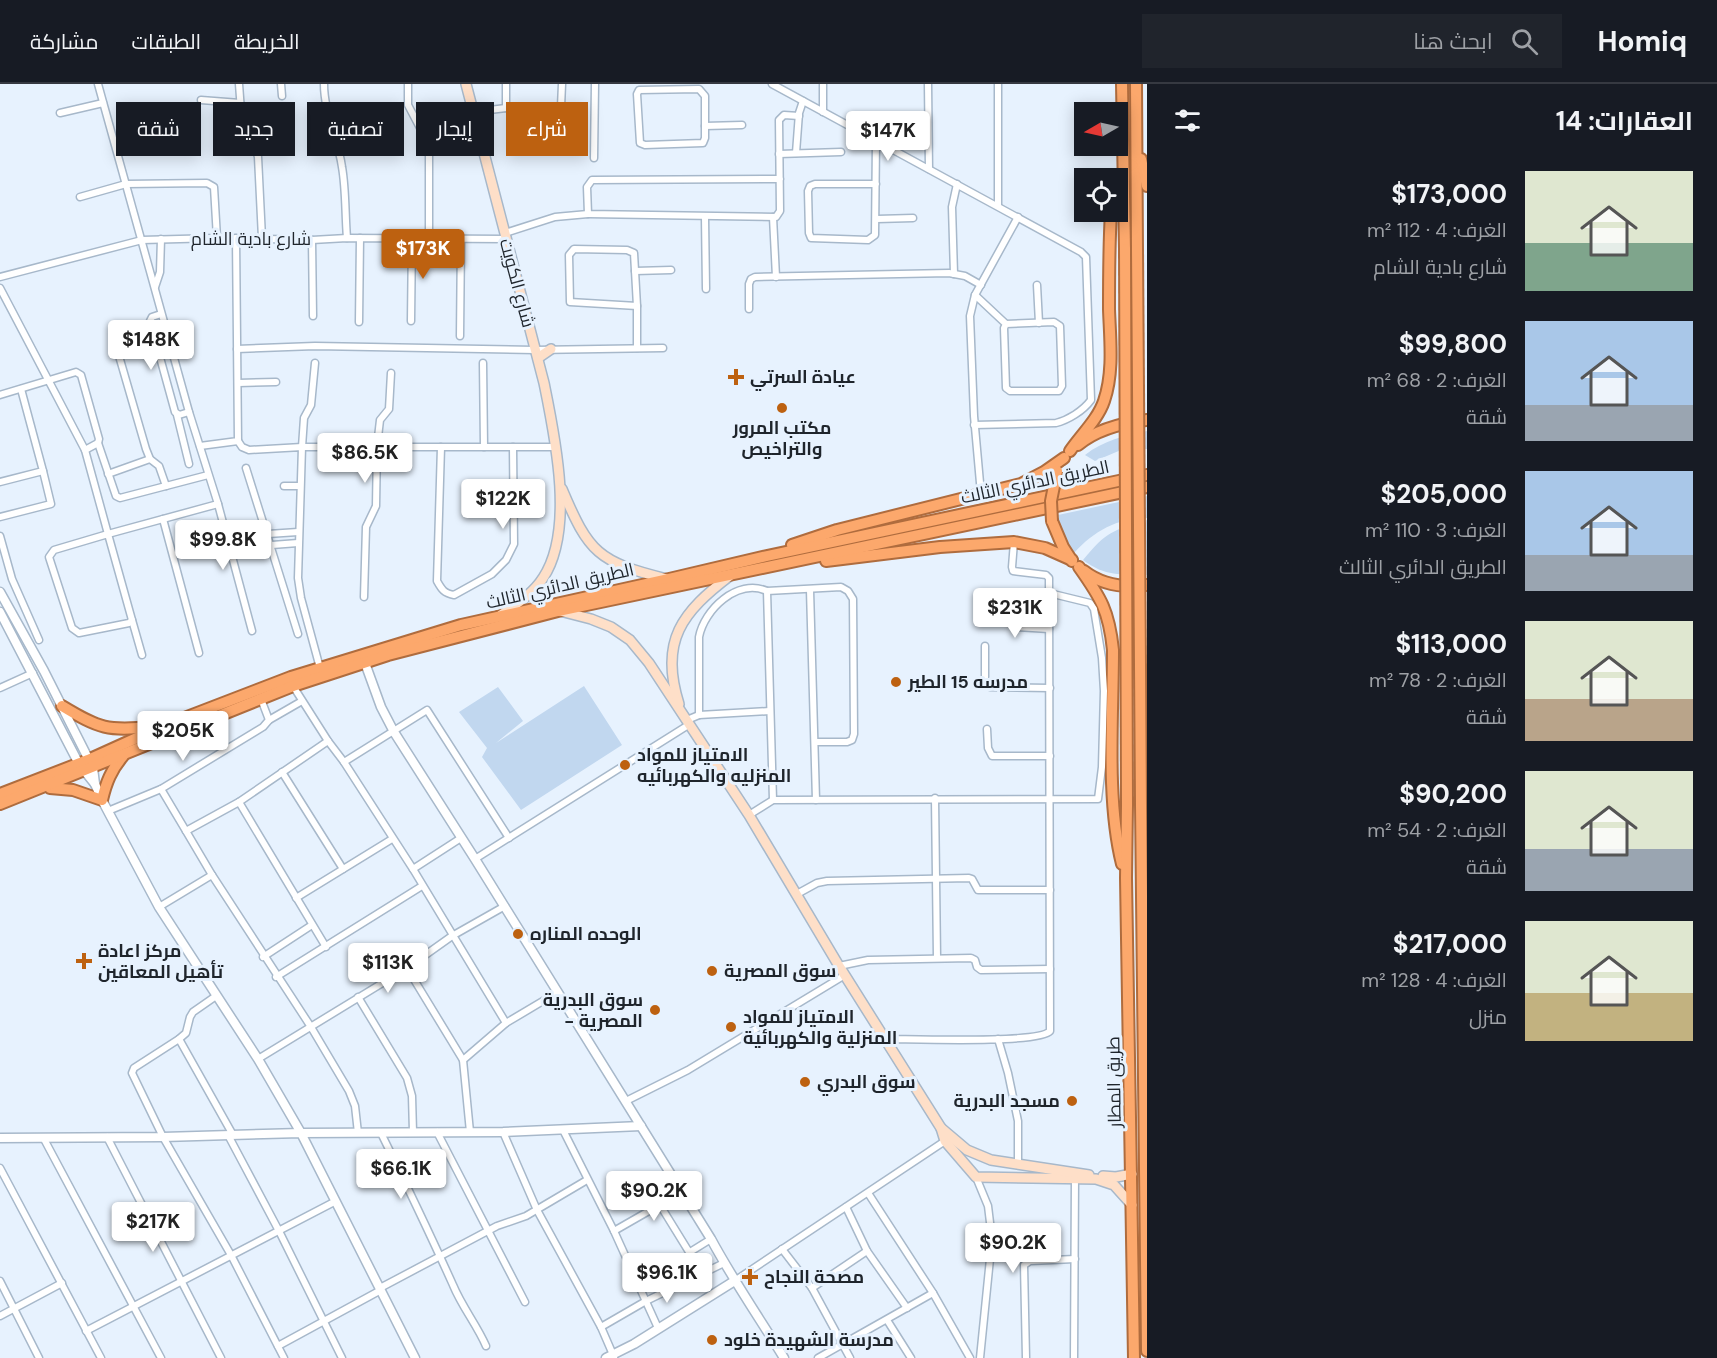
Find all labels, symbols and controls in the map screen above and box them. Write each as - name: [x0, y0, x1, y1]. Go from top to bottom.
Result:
- search box: [1142, 14, 1562, 68]
- text: Homiq: [1598, 23, 1687, 60]
- icon: search: [1508, 25, 1541, 58]
- text: ابحث هنا: [1413, 27, 1493, 56]
- text: مشاركة: [30, 28, 99, 56]
- text: الطبقات: [132, 28, 201, 56]
- text: الخريطة: [234, 28, 300, 56]
- chip: شقة: [116, 102, 201, 156]
- chip: جديد: [213, 102, 295, 156]
- chip: تصفية: [307, 102, 404, 156]
- chip: إيجار: [416, 102, 494, 156]
- chip: شراء: [506, 102, 588, 156]
- north arrow: [1074, 102, 1128, 156]
- map controls: [1074, 102, 1128, 222]
- icon: filters: [1171, 104, 1204, 137]
- text: العقارات: 14: [1556, 104, 1693, 138]
- pin: $147K: [846, 111, 930, 162]
- text: $147K: [860, 117, 916, 143]
- button: locate: [1074, 168, 1128, 222]
- text: $173,000: [1391, 177, 1507, 211]
- icon: home: [1573, 195, 1645, 267]
- text: الغرف: 4 · 112 m²: [1367, 217, 1507, 243]
- street label: شارع بادية الشام: [191, 227, 311, 251]
- pin: $173K: [381, 229, 465, 280]
- text: $173K: [395, 235, 451, 261]
- street label: شارع الكويت: [494, 236, 540, 330]
- text: شارع بادية الشام: [1373, 254, 1507, 280]
- pin: $148K: [109, 320, 193, 371]
- text: $148K: [122, 326, 180, 352]
- text: $99,800: [1399, 327, 1507, 361]
- icon: home: [1573, 345, 1645, 417]
- place label: عيادة السرتي: [750, 365, 856, 392]
- text: الغرف: 2 · 68 m²: [1367, 367, 1507, 393]
- marker: عيادة السرتي: [727, 368, 745, 386]
- marker: مكتب المرور والتراخيص: [775, 401, 789, 415]
- text: شقة: [1466, 404, 1507, 430]
- place label: مكتب المرور والتراخيص: [732, 416, 831, 461]
- pin: $86.5K: [316, 433, 414, 484]
- text: $86.5K: [331, 439, 399, 465]
- street label: الطريق الدائري الثالث: [959, 455, 1112, 511]
- text: $205,000: [1381, 477, 1507, 511]
- pin: $122K: [461, 479, 545, 530]
- text: $122K: [475, 485, 531, 511]
- icon: home: [1573, 495, 1645, 567]
- text: الغرف: 3 · 110 m²: [1365, 517, 1507, 543]
- pin: $99.8K: [174, 520, 272, 571]
- text: $99.8K: [189, 526, 257, 552]
- text: الطريق الدائري الثالث: [1339, 554, 1507, 580]
- street label: الطريق الدائري الثالث: [484, 557, 637, 617]
- pin: $231K: [973, 588, 1057, 639]
- text: $231K: [987, 594, 1043, 620]
- text: $113,000: [1395, 627, 1507, 661]
- icon: home: [1573, 645, 1645, 717]
- text: الغرف: 2 · 78 m²: [1369, 667, 1507, 693]
- place label: مدرسه 15 الطير: [907, 670, 1028, 694]
- marker: مدرسه 15 الطير: [889, 675, 903, 689]
- text: شقة: [1466, 704, 1507, 730]
- pin: $205K: [141, 711, 225, 762]
- text: $205K: [151, 717, 215, 743]
- place label: الامتياز للمواد المنزليه والكهربائيه: [637, 743, 791, 788]
- marker: الامتياز للمواد المنزليه والكهربائيه: [618, 758, 632, 772]
- text: $90,200: [1399, 777, 1507, 811]
- icon: home: [1573, 795, 1645, 867]
- text: الغرف: 2 · 54 m²: [1367, 817, 1507, 843]
- text: شقة: [1466, 854, 1507, 880]
- place label: الوحده المناره: [530, 922, 642, 946]
- marker: الوحده المناره: [511, 927, 525, 941]
- text: $217,000: [1393, 927, 1507, 961]
- place label: مركز اعادة تأهيل المعاقين: [98, 939, 224, 984]
- pin: $113K: [346, 943, 430, 994]
- icon: home: [1573, 945, 1645, 1017]
- text: $113K: [362, 949, 414, 975]
- marker: مركز اعادة تأهيل المعاقين: [75, 952, 93, 970]
- place label: سوق المصرية: [724, 959, 836, 983]
- marker: سوق المصرية: [705, 964, 719, 978]
- text: الغرف: 4 · 128 m²: [1361, 967, 1507, 993]
- place label: سوق البدرية - المصرية: [543, 988, 643, 1033]
- marker: سوق البدرية - المصرية: [648, 1003, 662, 1017]
- text: منزل: [1469, 1004, 1507, 1030]
- place label: الامتياز للمواد المنزلية والكهربائية: [743, 1005, 897, 1050]
- marker: الامتياز للمواد المنزلية والكهربائية: [724, 1020, 738, 1034]
- street label: طريق المطار: [1101, 1036, 1127, 1129]
- place label: سوق البدري: [817, 1070, 916, 1096]
- marker: سوق البدري: [798, 1075, 812, 1089]
- place label: مسجد البدرية: [954, 1089, 1060, 1113]
- marker: مسجد البدرية: [1065, 1094, 1079, 1108]
- pin: $66.1K: [352, 1149, 450, 1200]
- text: $66.1K: [370, 1155, 432, 1181]
- pin: $90.2K: [605, 1171, 703, 1222]
- text: $90.2K: [620, 1177, 688, 1203]
- pin: $217K: [111, 1202, 195, 1253]
- text: $217K: [126, 1208, 180, 1234]
- pin: $90.2K: [964, 1223, 1062, 1274]
- text: $90.2K: [979, 1229, 1047, 1255]
- pin: $96.1K: [618, 1253, 716, 1304]
- text: $96.1K: [636, 1259, 698, 1285]
- place label: مصحة النجاح: [764, 1265, 864, 1289]
- marker: مصحة النجاح: [741, 1268, 759, 1286]
- place label: مدرسة الشهيدة خلود: [724, 1328, 894, 1352]
- marker: مدرسة الشهيدة خلود: [705, 1333, 719, 1347]

